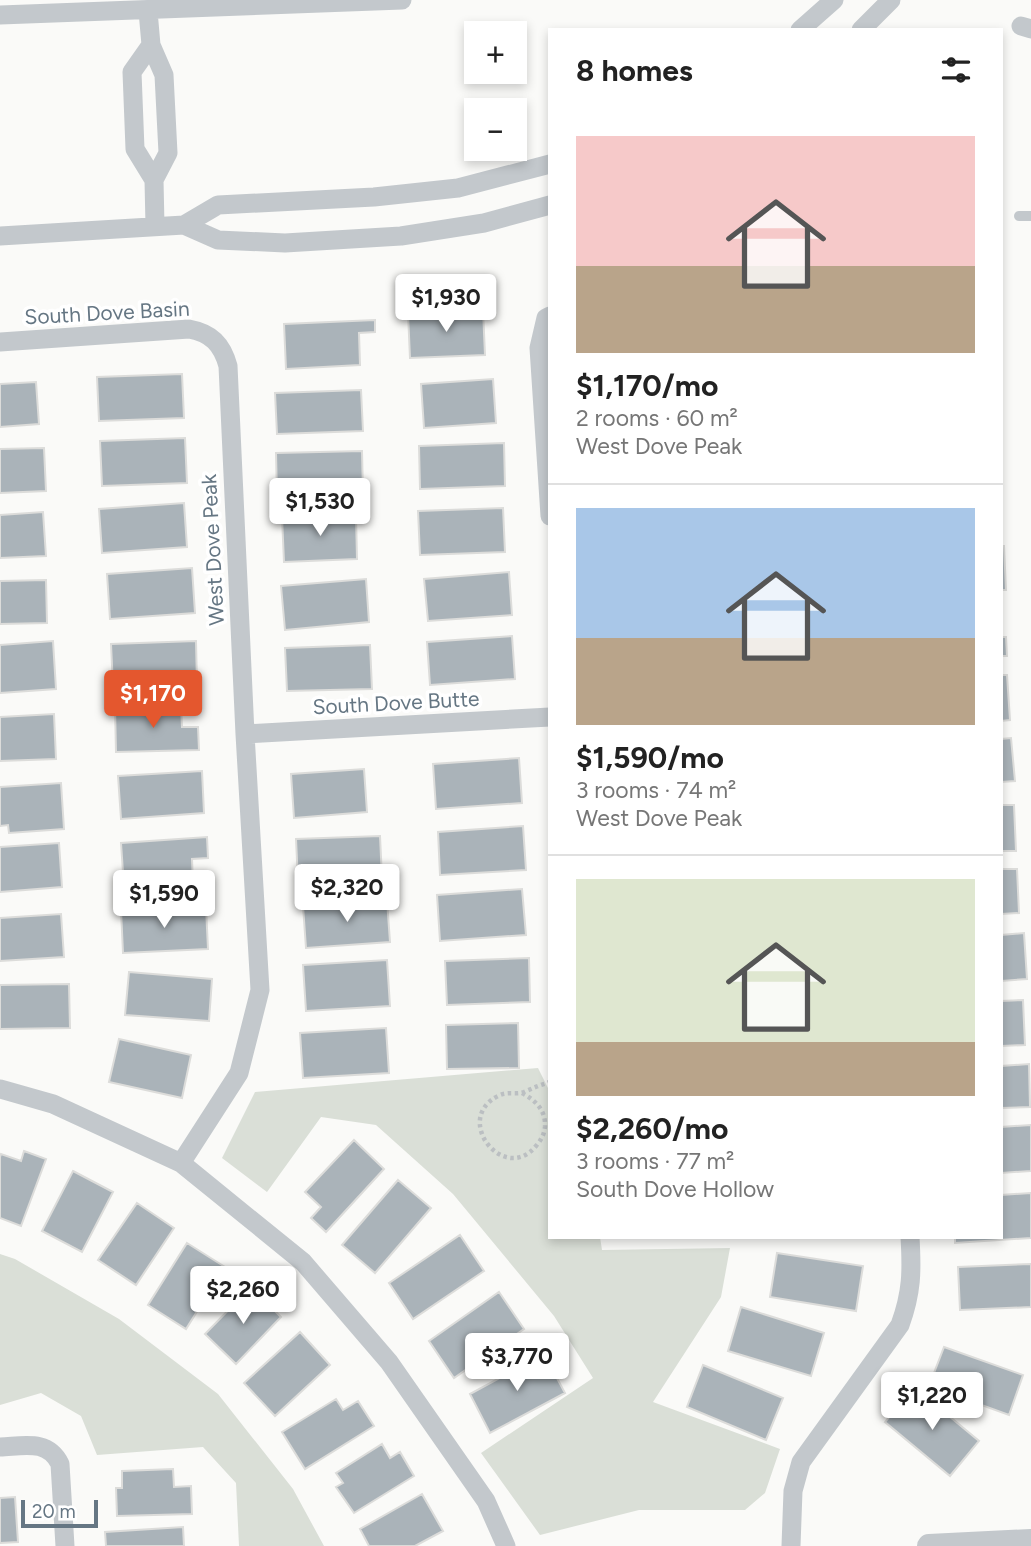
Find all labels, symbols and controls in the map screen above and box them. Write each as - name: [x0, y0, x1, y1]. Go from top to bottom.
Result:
- map controls: [464, 21, 527, 161]
- button: +: [464, 21, 527, 84]
- icon: filters: [937, 51, 975, 89]
- text: 8 homes: [576, 52, 693, 89]
- button: −: [464, 98, 527, 161]
- icon: home: [713, 181, 839, 307]
- pin: $1,930: [389, 274, 503, 334]
- text: $1,930: [411, 283, 481, 311]
- street label: South Dove Basin: [24, 296, 190, 329]
- text: $1,170/mo: [576, 367, 718, 404]
- text: 2 rooms · 60 m²: [576, 404, 738, 432]
- text: West Dove Peak: [576, 432, 742, 460]
- street label: West Dove Peak: [196, 473, 229, 626]
- pin: $1,530: [263, 478, 377, 538]
- text: $1,530: [285, 487, 355, 515]
- icon: home: [713, 553, 839, 679]
- pin: $1,170: [96, 670, 210, 730]
- text: $1,170: [120, 679, 186, 707]
- street label: South Dove Butte: [312, 686, 480, 719]
- text: $1,590/mo: [576, 739, 724, 776]
- text: 3 rooms · 74 m²: [576, 776, 736, 804]
- text: West Dove Peak: [576, 804, 742, 832]
- pin: $2,320: [290, 864, 404, 924]
- pin: $1,590: [107, 870, 221, 930]
- text: $2,320: [311, 873, 383, 901]
- text: $1,590: [129, 879, 199, 907]
- icon: home: [713, 924, 839, 1050]
- text: $2,260/mo: [576, 1110, 728, 1147]
- text: 3 rooms · 77 m²: [576, 1147, 734, 1175]
- text: South Dove Hollow: [576, 1175, 774, 1203]
- pin: $2,260: [186, 1266, 300, 1326]
- text: $2,260: [206, 1275, 280, 1303]
- pin: $3,770: [460, 1334, 574, 1393]
- text: $3,770: [481, 1342, 553, 1370]
- pin: $1,220: [875, 1372, 989, 1432]
- text: $1,220: [897, 1381, 967, 1409]
- scale bar: [21, 1497, 98, 1529]
- text: 20 m: [32, 1500, 76, 1523]

